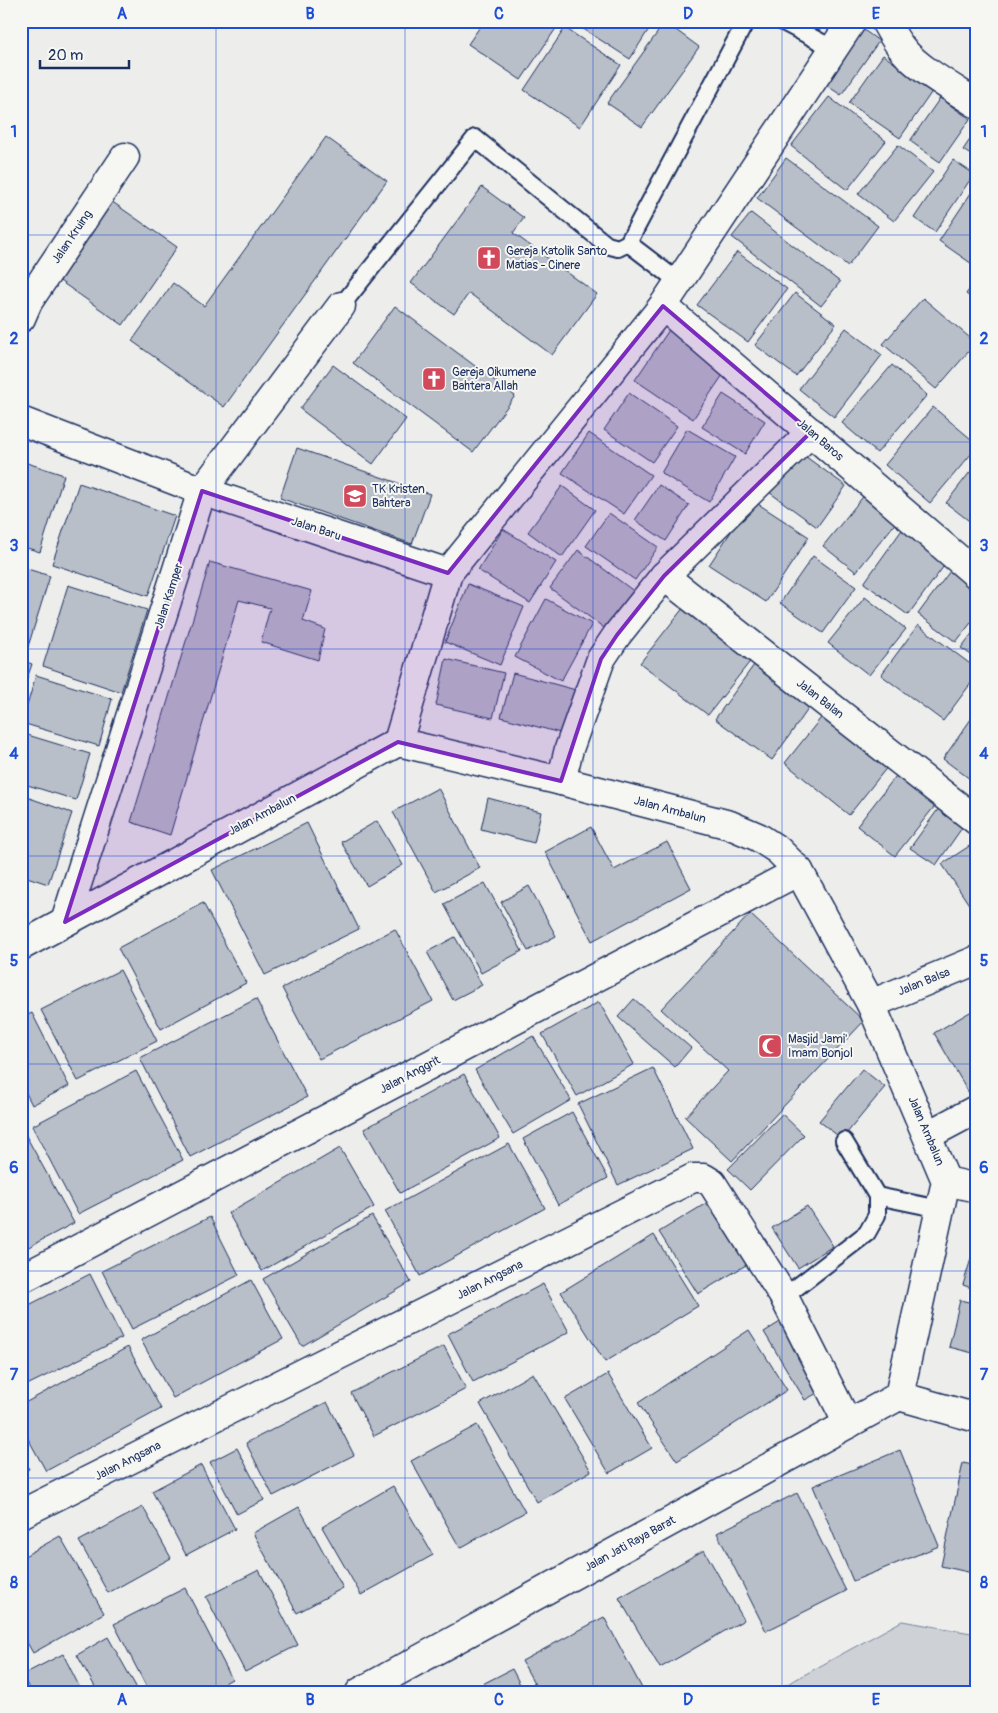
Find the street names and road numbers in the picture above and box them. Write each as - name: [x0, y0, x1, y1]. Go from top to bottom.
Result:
- street label: Jalan Kruing: [49, 207, 95, 267]
- street label: Jalan Baros: [794, 416, 847, 465]
- street label: Jalan Baru: [289, 514, 343, 544]
- street label: Jalan Kamper: [151, 561, 187, 631]
- street label: Jalan Balan: [793, 676, 847, 722]
- street label: Jalan Ambalun: [226, 791, 298, 839]
- street label: Jalan Ambalun: [632, 793, 708, 827]
- street label: Jalan Balsa: [896, 965, 953, 999]
- street label: Jalan Anggrit: [377, 1053, 443, 1097]
- street label: Jalan Ambalun: [905, 1094, 947, 1168]
- street label: Jalan Angsana: [454, 1257, 526, 1303]
- street label: Jalan Angsana: [92, 1438, 164, 1484]
- street label: Jalan Jati Raya Barat: [582, 1513, 678, 1575]

